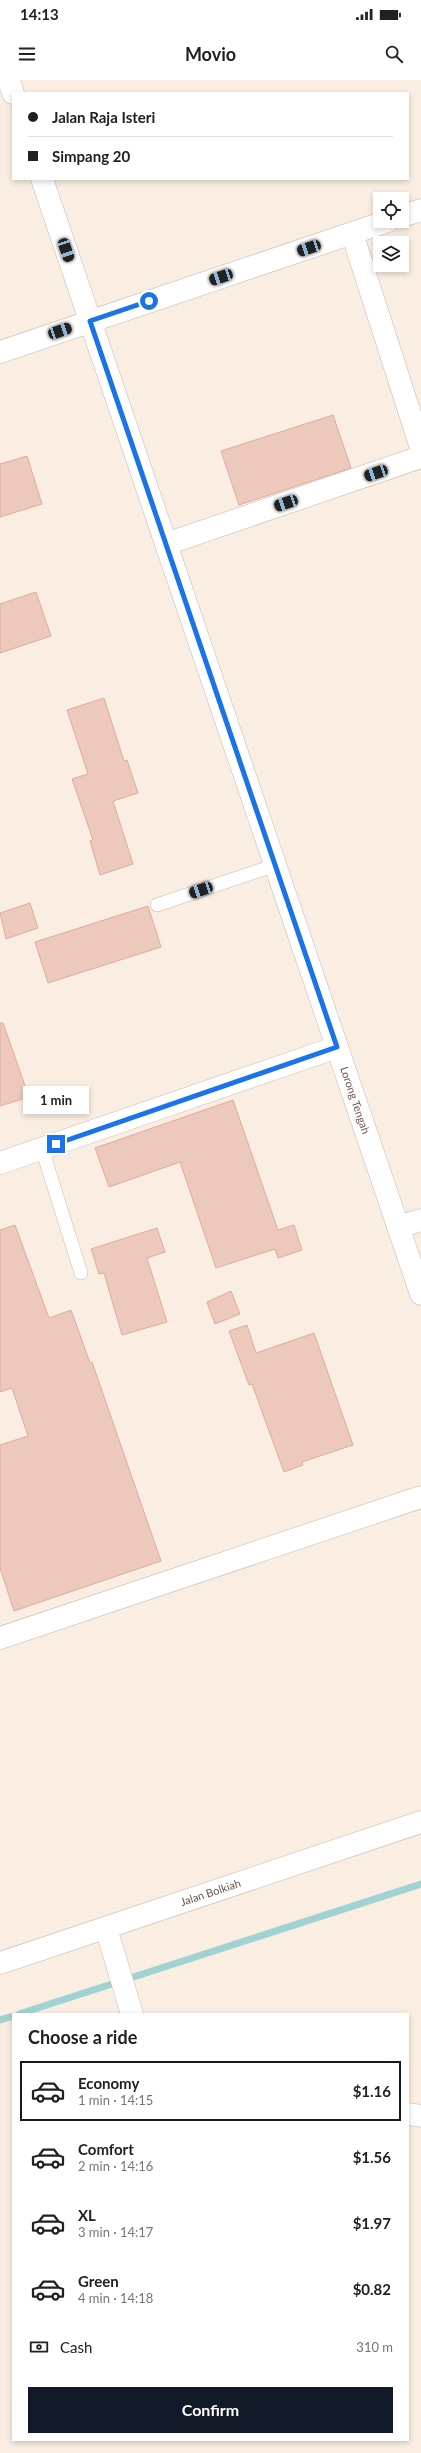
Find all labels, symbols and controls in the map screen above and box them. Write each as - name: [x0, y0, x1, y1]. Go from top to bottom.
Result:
- text: 14:13: [20, 5, 59, 23]
- icon: menu: [16, 43, 38, 65]
- text: Movio: [185, 43, 236, 65]
- icon: search: [383, 43, 405, 65]
- text: Jalan Raja Isteri: [52, 108, 155, 126]
- text: Simpang 20: [52, 147, 130, 165]
- map controls: [373, 192, 409, 272]
- button: locate: [373, 192, 409, 228]
- button: layers: [373, 236, 409, 272]
- car: [56, 237, 76, 263]
- car: [296, 238, 322, 258]
- car: [208, 267, 234, 287]
- route start: [140, 292, 158, 310]
- car: [47, 321, 73, 341]
- car: [363, 463, 389, 483]
- car: [273, 493, 299, 513]
- car: [188, 880, 214, 900]
- street label: Lorong Tengah: [338, 1065, 373, 1135]
- callout: 1 min: [23, 1086, 89, 1114]
- text: 1 min: [40, 1092, 72, 1108]
- route end: [47, 1135, 65, 1153]
- street label: Jalan Bolkiah: [179, 1876, 242, 1908]
- text: Choose a ride: [28, 2026, 137, 2048]
- icon: car: [30, 2073, 66, 2109]
- text: Economy: [78, 2074, 139, 2092]
- text: $1.16: [353, 2082, 391, 2100]
- text: 1 min · 14:15: [78, 2092, 153, 2108]
- icon: car: [30, 2139, 66, 2175]
- text: Comfort: [78, 2140, 134, 2158]
- text: $1.56: [353, 2148, 391, 2166]
- text: 2 min · 14:16: [78, 2158, 153, 2174]
- icon: car: [30, 2205, 66, 2241]
- text: XL: [78, 2206, 96, 2224]
- text: $1.97: [353, 2214, 391, 2232]
- text: 3 min · 14:17: [78, 2224, 153, 2240]
- icon: car: [30, 2271, 66, 2307]
- text: Green: [78, 2272, 119, 2290]
- text: $0.82: [353, 2280, 391, 2298]
- text: 4 min · 14:18: [78, 2290, 153, 2306]
- icon: cash: [28, 2336, 50, 2358]
- text: Cash: [60, 2338, 92, 2356]
- text: 310 m: [356, 2339, 393, 2355]
- button: Confirm: [28, 2387, 393, 2433]

